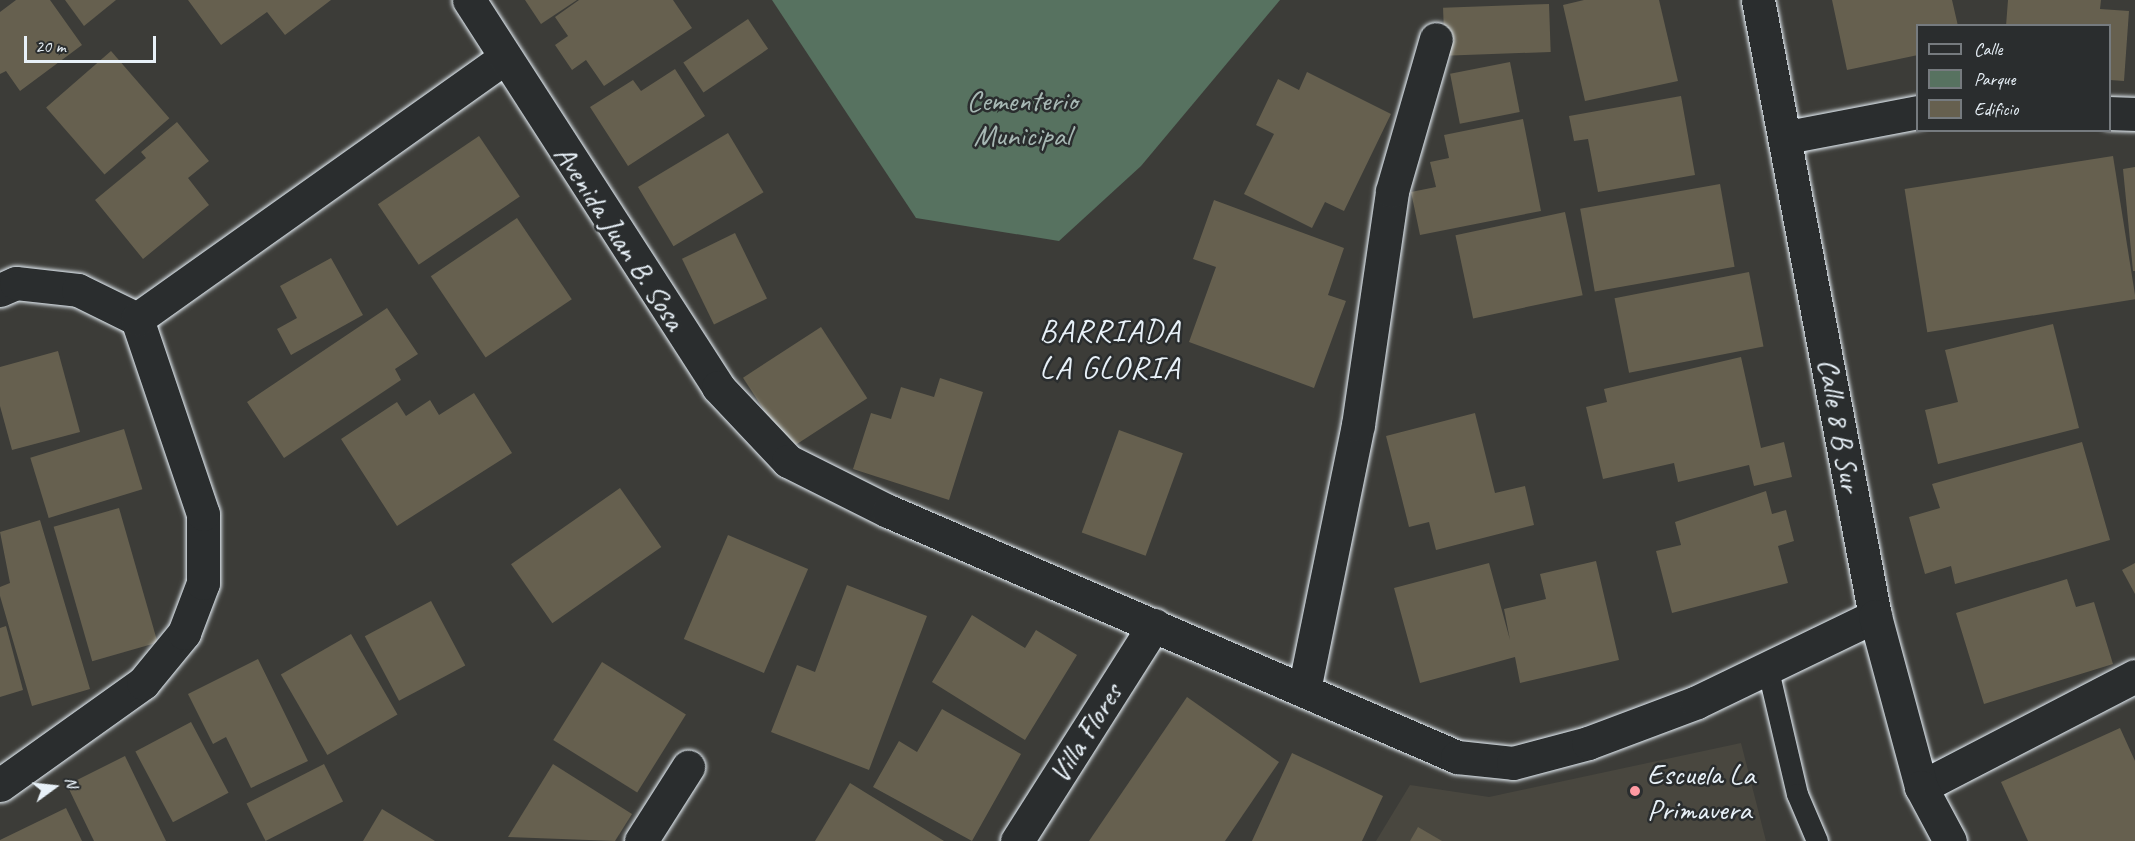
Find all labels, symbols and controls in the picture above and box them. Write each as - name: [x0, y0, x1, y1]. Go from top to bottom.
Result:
- scale bar: [27, 24, 159, 62]
- legend: [1916, 24, 2111, 132]
- text: 20 m: [35, 35, 66, 57]
- text: Calle: [1974, 38, 2002, 60]
- text: Parque: [1974, 68, 2015, 90]
- park label: Cementerio Municipal: [967, 82, 1077, 152]
- text: Edificio: [1974, 98, 2018, 120]
- street label: Avenida Juan B. Sosa: [547, 138, 693, 336]
- district label: BARRIADA LA GLORIA: [1040, 313, 1180, 388]
- street label: Calle 8 B Sur: [1811, 356, 1869, 494]
- street label: Villa Flores: [1040, 677, 1130, 789]
- place label: Escuela La Primavera: [1647, 756, 1755, 826]
- north arrow: [24, 757, 84, 817]
- text: N: [60, 775, 82, 790]
- marker: Escuela La Primavera: [1628, 784, 1642, 798]

